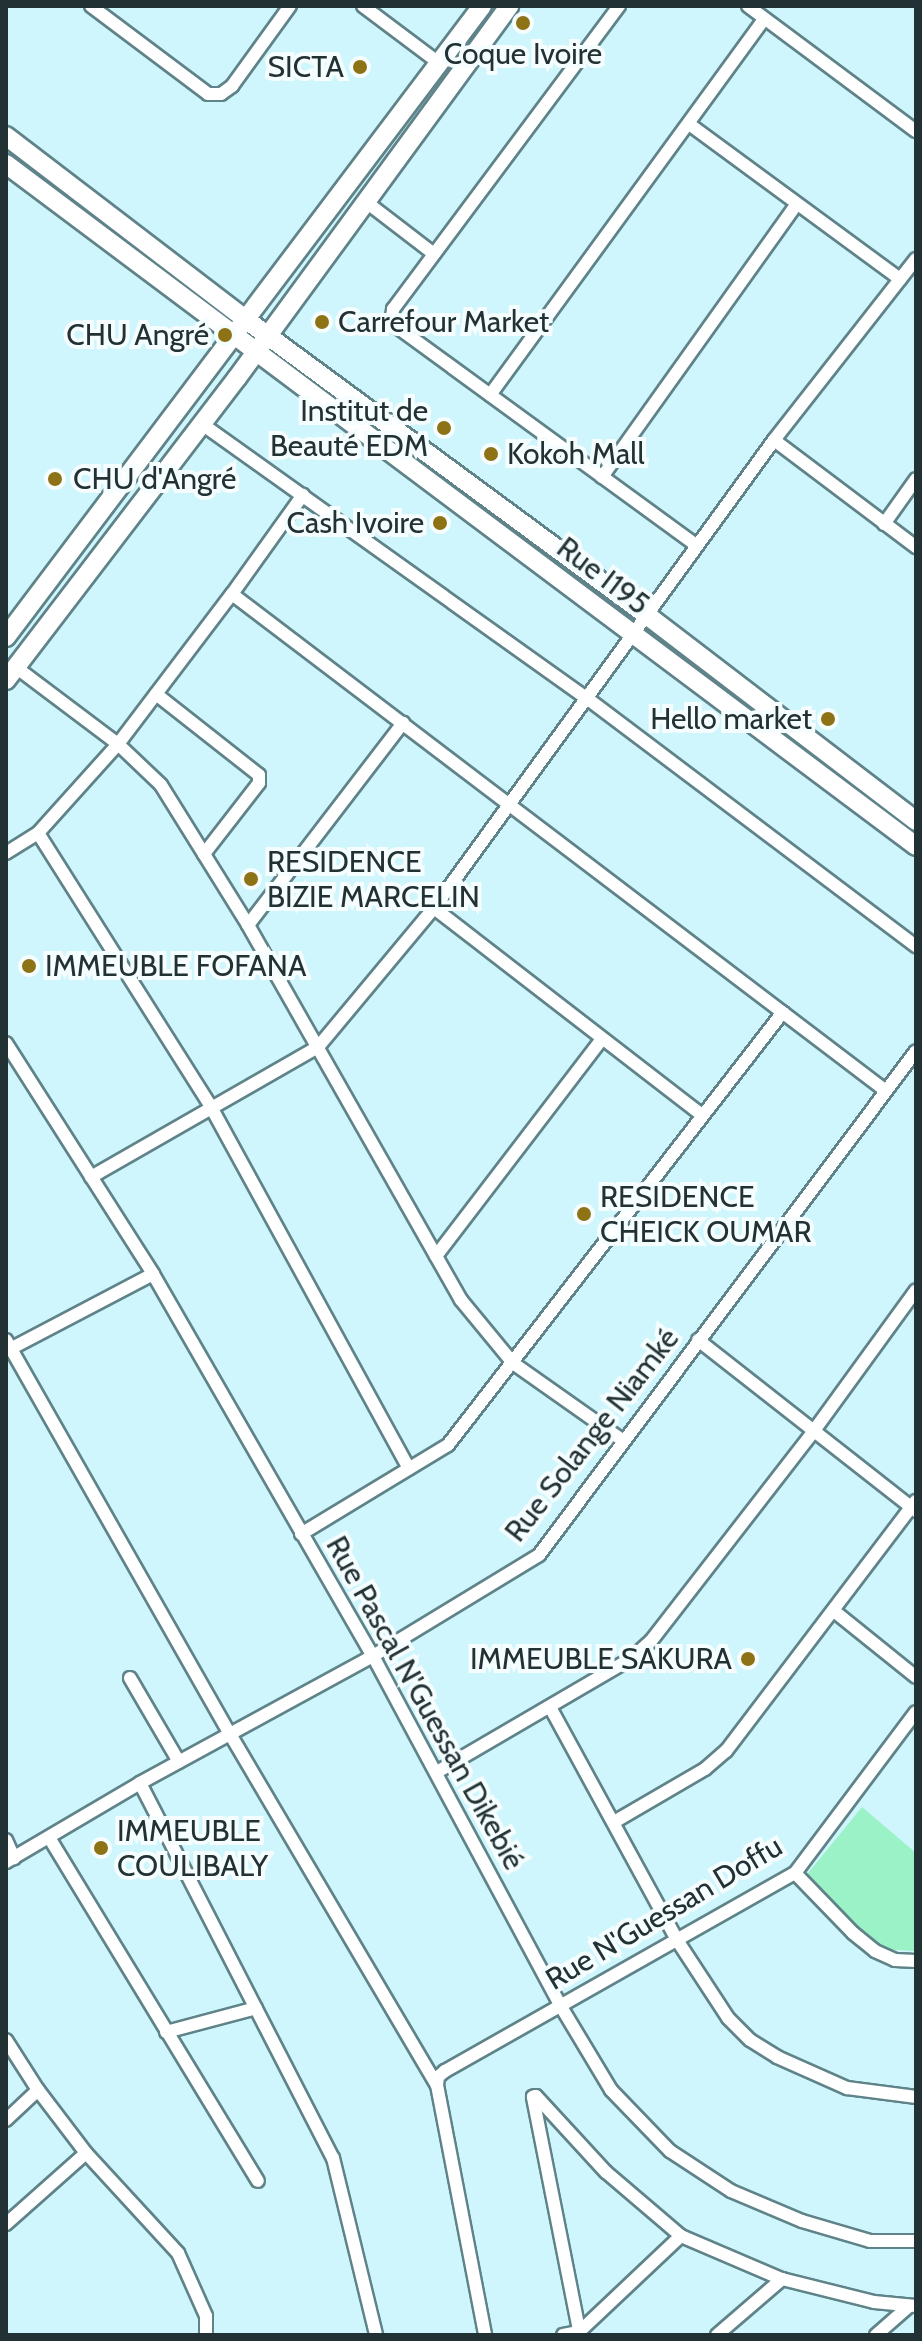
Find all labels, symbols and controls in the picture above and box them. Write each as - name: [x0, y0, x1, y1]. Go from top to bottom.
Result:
- marker: Coque Ivoire: [514, 14, 532, 32]
- place label: Coque Ivoire: [444, 36, 602, 72]
- place label: SICTA: [268, 49, 344, 85]
- marker: SICTA: [351, 58, 369, 76]
- place label: Carrefour Market: [338, 304, 549, 340]
- marker: Carrefour Market: [313, 313, 331, 331]
- place label: CHU Angré: [66, 317, 209, 353]
- marker: CHU Angré: [216, 326, 234, 344]
- place label: Institut de Beauté EDM: [270, 393, 428, 464]
- marker: Institut de Beauté EDM: [435, 419, 453, 437]
- place label: Kokoh Mall: [507, 436, 644, 472]
- marker: Kokoh Mall: [482, 445, 500, 463]
- place label: CHU d'Angré: [73, 461, 236, 497]
- marker: CHU d'Angré: [44, 468, 66, 490]
- place label: Cash Ivoire: [287, 505, 424, 541]
- marker: Cash Ivoire: [431, 514, 449, 532]
- street label: Rue I195: [550, 530, 656, 622]
- place label: Hello market: [650, 701, 812, 737]
- marker: Hello market: [819, 710, 837, 728]
- place label: RESIDENCE BIZIE MARCELIN: [267, 844, 480, 914]
- marker: RESIDENCE BIZIE MARCELIN: [242, 870, 260, 888]
- place label: IMMEUBLE FOFANA: [45, 948, 306, 984]
- marker: IMMEUBLE FOFANA: [20, 957, 38, 975]
- place label: RESIDENCE CHEICK OUMAR: [600, 1179, 812, 1250]
- marker: RESIDENCE CHEICK OUMAR: [575, 1205, 593, 1223]
- street label: Rue Solange Niamké: [497, 1321, 687, 1549]
- street label: Rue Pascal N'Guessan Dikebié: [318, 1530, 532, 1876]
- place label: IMMEUBLE SAKURA: [470, 1641, 732, 1677]
- marker: IMMEUBLE SAKURA: [739, 1650, 757, 1668]
- place label: IMMEUBLE COULIBALY: [117, 1813, 268, 1884]
- street label: Rue N'Guessan Doffu: [539, 1828, 789, 1998]
- marker: IMMEUBLE COULIBALY: [92, 1839, 110, 1857]

